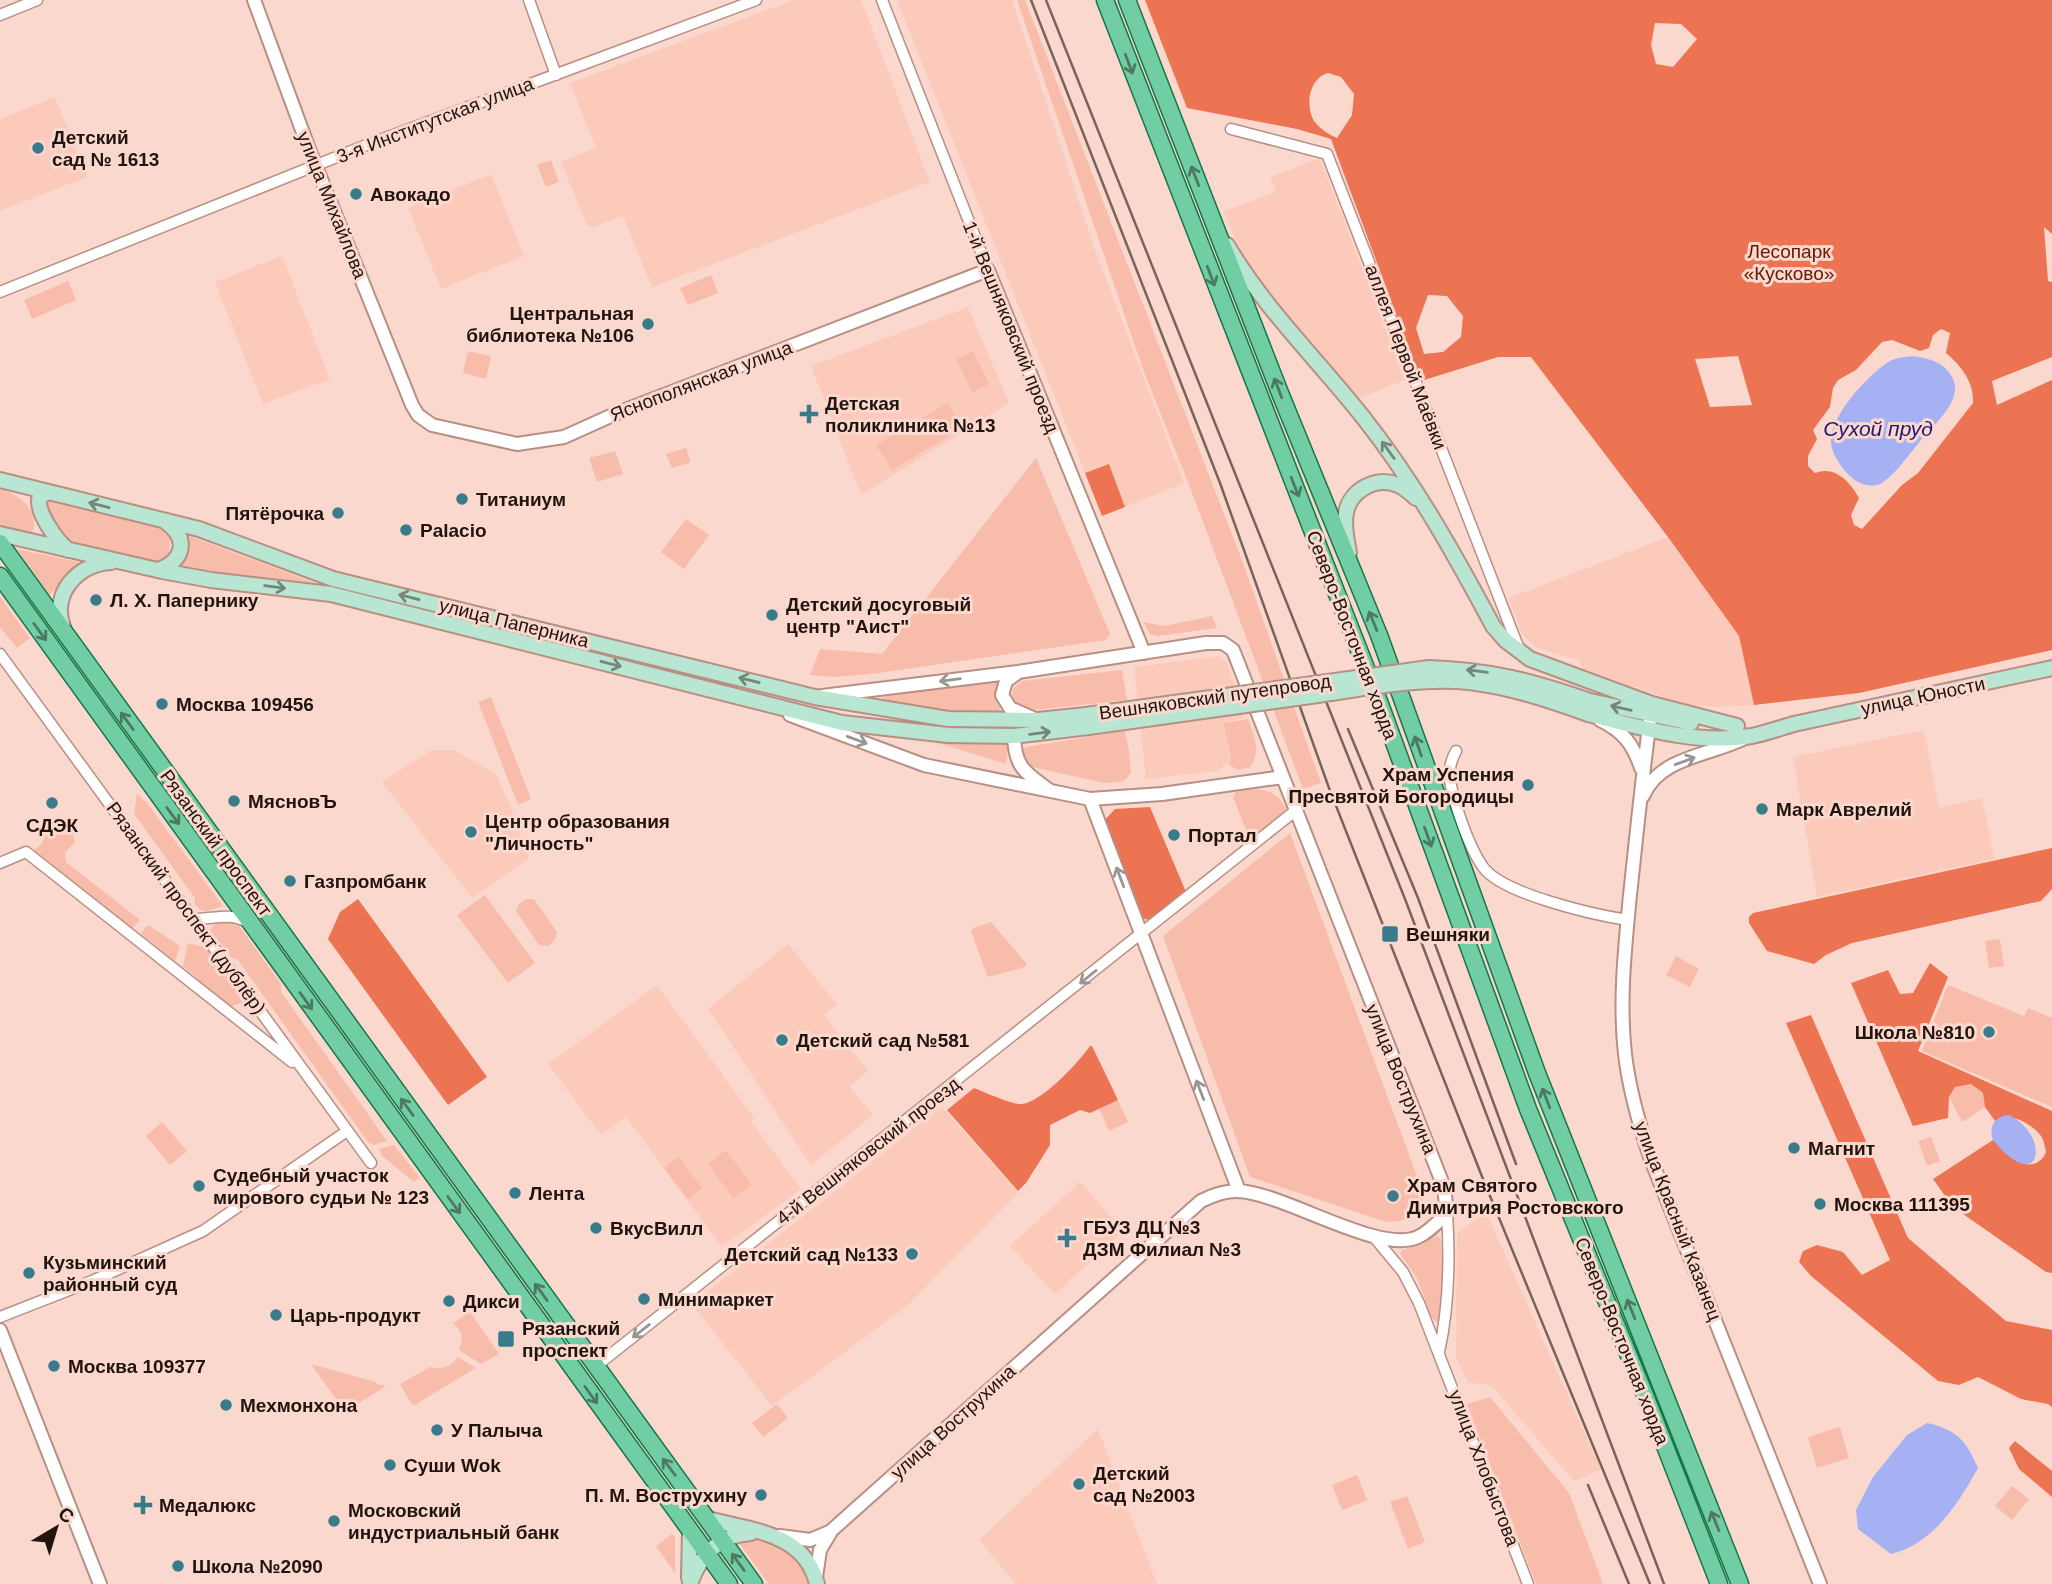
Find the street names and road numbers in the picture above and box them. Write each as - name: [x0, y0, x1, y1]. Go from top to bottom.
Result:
- street label: 3-я Институтская улица: [334, 73, 537, 167]
- street label: улица Михайлова: [293, 128, 371, 282]
- street label: 1-й Вешняковский проезд: [959, 218, 1063, 436]
- street label: аллея Первой Маёвки: [1361, 262, 1451, 452]
- street label: Яснополянская улица: [607, 336, 795, 425]
- street label: Северо-Восточная хорда: [1302, 528, 1402, 743]
- street label: улица Паперника: [437, 594, 591, 652]
- street label: Вешняковский путепровод: [1098, 670, 1332, 724]
- street label: улица Юности: [1859, 673, 1987, 719]
- street label: Рязанский проспект: [156, 766, 276, 920]
- street label: Рязанский проспект (дублёр): [102, 798, 270, 1018]
- street label: улица Вострухина: [1361, 1001, 1441, 1157]
- street label: 4-й Вешняковский проезд: [772, 1073, 964, 1229]
- street label: улица Красный Казанец: [1630, 1118, 1726, 1324]
- street label: Северо-Восточная хорда: [1571, 1234, 1673, 1448]
- street label: улица Вострухина: [887, 1360, 1020, 1483]
- street label: улица Хлобыстова: [1445, 1387, 1524, 1549]

